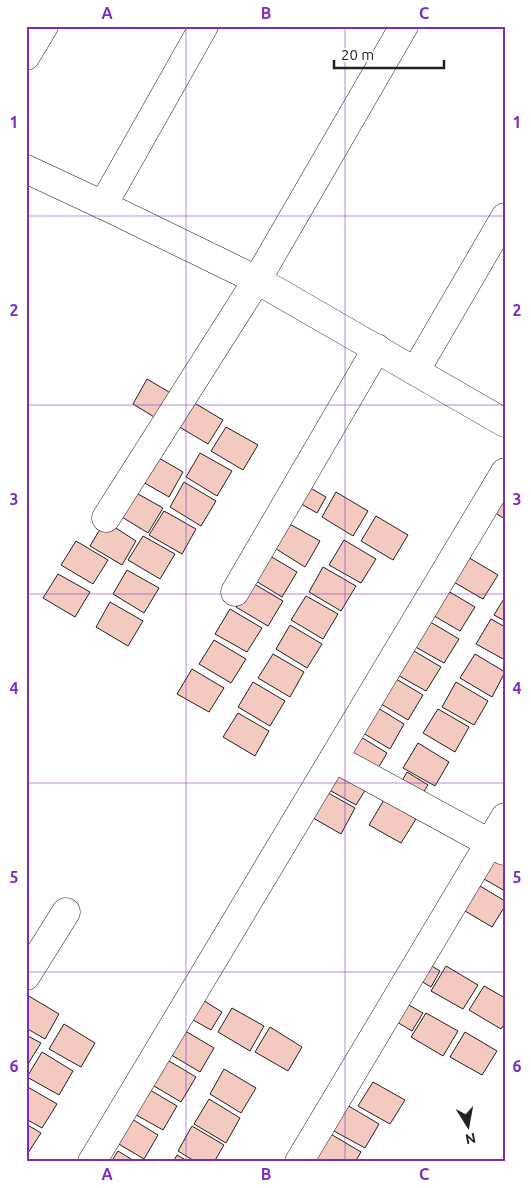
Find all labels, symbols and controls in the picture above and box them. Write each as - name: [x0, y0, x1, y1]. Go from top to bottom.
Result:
- text: A: [101, 4, 113, 22]
- text: B: [261, 4, 271, 22]
- text: C: [419, 4, 429, 22]
- scale bar: [334, 38, 444, 70]
- text: 20 m: [341, 46, 374, 63]
- text: 1: [9, 113, 19, 131]
- text: 1: [512, 113, 522, 131]
- text: 2: [9, 301, 19, 319]
- text: 2: [512, 301, 522, 319]
- text: 3: [9, 490, 19, 508]
- text: 3: [512, 490, 522, 508]
- text: 4: [9, 679, 19, 697]
- text: 4: [512, 679, 522, 697]
- text: 5: [9, 868, 19, 886]
- text: 5: [512, 868, 522, 886]
- text: 6: [9, 1057, 19, 1075]
- text: 6: [512, 1057, 522, 1075]
- north arrow: [444, 1100, 494, 1150]
- text: N: [464, 1130, 477, 1148]
- text: A: [101, 1165, 113, 1183]
- text: B: [261, 1165, 271, 1183]
- text: C: [419, 1165, 429, 1183]

